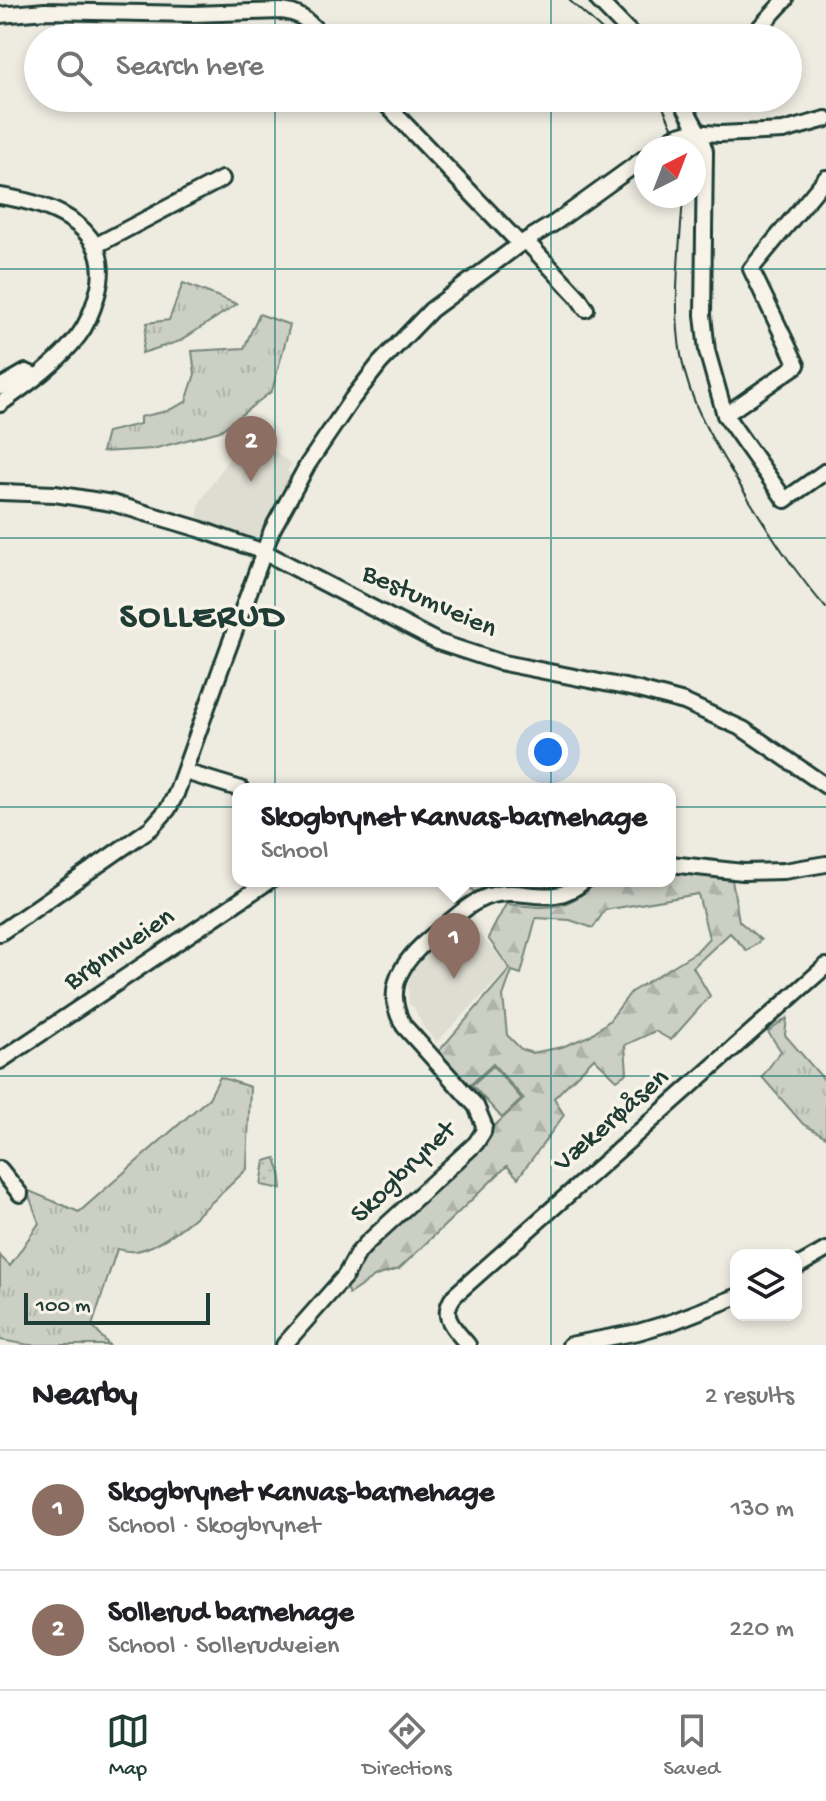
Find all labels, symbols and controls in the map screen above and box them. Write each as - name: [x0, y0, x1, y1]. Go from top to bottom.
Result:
- search box: [24, 24, 802, 112]
- icon: search: [52, 46, 96, 90]
- text: Search here: [116, 51, 264, 86]
- north arrow: [634, 136, 706, 208]
- pin: 2: [225, 416, 277, 482]
- street label: Bestumveien: [356, 557, 502, 647]
- district label: SOLLERUD: [120, 597, 286, 640]
- your location: [528, 732, 568, 772]
- popup: [232, 783, 676, 887]
- text: Skogbrynet Kanvas-barnehage: [261, 802, 647, 837]
- text: School: [261, 837, 328, 868]
- street label: Brønnveien: [58, 901, 182, 999]
- pin: 1: [428, 913, 480, 979]
- street label: Vækerøåsen: [547, 1061, 677, 1181]
- street label: Skogbrynet: [344, 1113, 465, 1231]
- map controls: [730, 1249, 802, 1321]
- button: layers: [730, 1249, 802, 1321]
- scale bar: [24, 1289, 210, 1325]
- text: 100 m: [36, 1294, 91, 1320]
- text: Nearby: [32, 1377, 137, 1417]
- text: 2 results: [705, 1382, 794, 1413]
- text: Skogbrynet Kanvas-barnehage: [108, 1477, 494, 1512]
- text: 1: [53, 1495, 63, 1526]
- text: 130 m: [731, 1495, 794, 1526]
- text: School · Skogbrynet: [108, 1512, 320, 1543]
- text: Sollerud barnehage: [108, 1597, 354, 1632]
- text: 2: [52, 1615, 64, 1646]
- text: 220 m: [729, 1615, 794, 1646]
- text: School · Sollerudveien: [108, 1632, 339, 1663]
- tab: Map: [106, 1709, 150, 1783]
- tab: Directions: [362, 1709, 452, 1783]
- tab: Saved: [664, 1709, 720, 1783]

